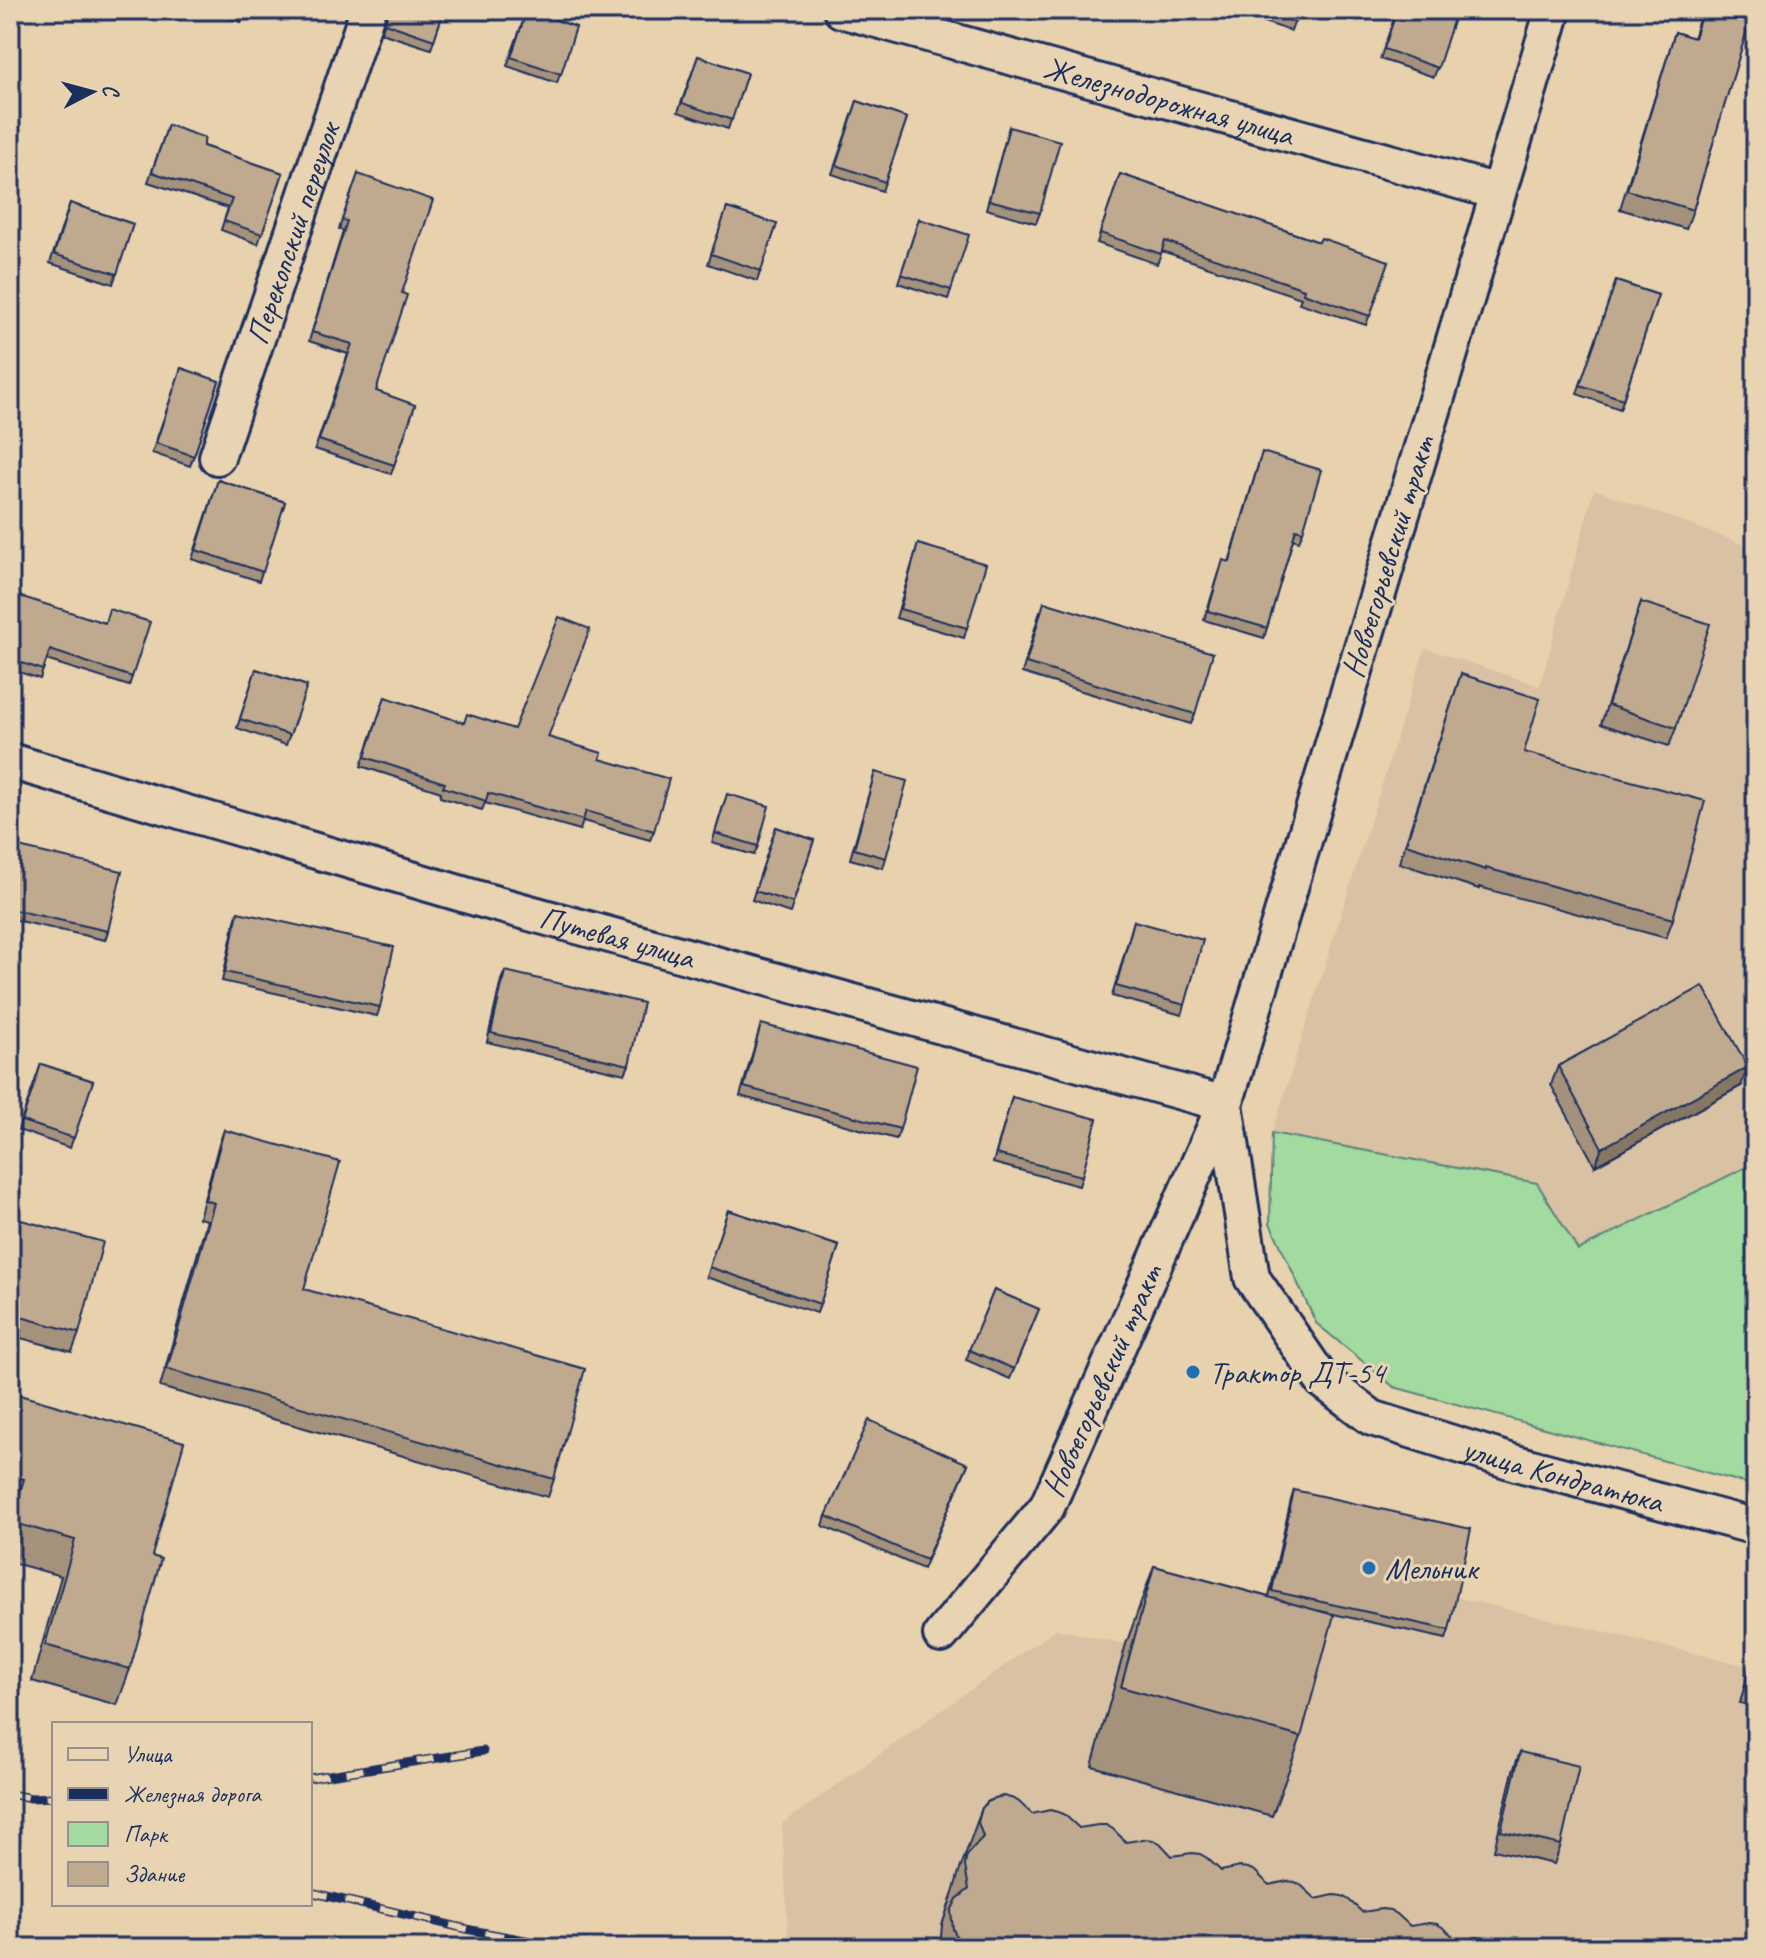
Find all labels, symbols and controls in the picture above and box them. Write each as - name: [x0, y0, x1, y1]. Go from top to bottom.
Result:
- street label: Железнодорожная улица: [1039, 47, 1300, 155]
- north arrow: [52, 52, 132, 132]
- text: С: [96, 83, 126, 100]
- street label: Перекопский переулок: [236, 114, 350, 349]
- street label: Новоегорьевский тракт: [1332, 429, 1445, 682]
- street label: Путевая улица: [535, 896, 701, 978]
- street label: Новоегорьевский тракт: [1033, 1256, 1173, 1503]
- place label: Трактор ДТ-54: [1209, 1352, 1389, 1393]
- marker: Трактор ДТ-54: [1184, 1363, 1202, 1381]
- street label: улица Кондратюка: [1456, 1427, 1669, 1522]
- place label: Мельник: [1385, 1548, 1481, 1589]
- marker: Мельник: [1360, 1559, 1378, 1577]
- legend: [52, 1722, 312, 1906]
- text: Улица: [124, 1739, 173, 1769]
- text: Железная дорога: [124, 1779, 262, 1809]
- text: Парк: [124, 1819, 169, 1849]
- text: Здание: [124, 1859, 186, 1889]

